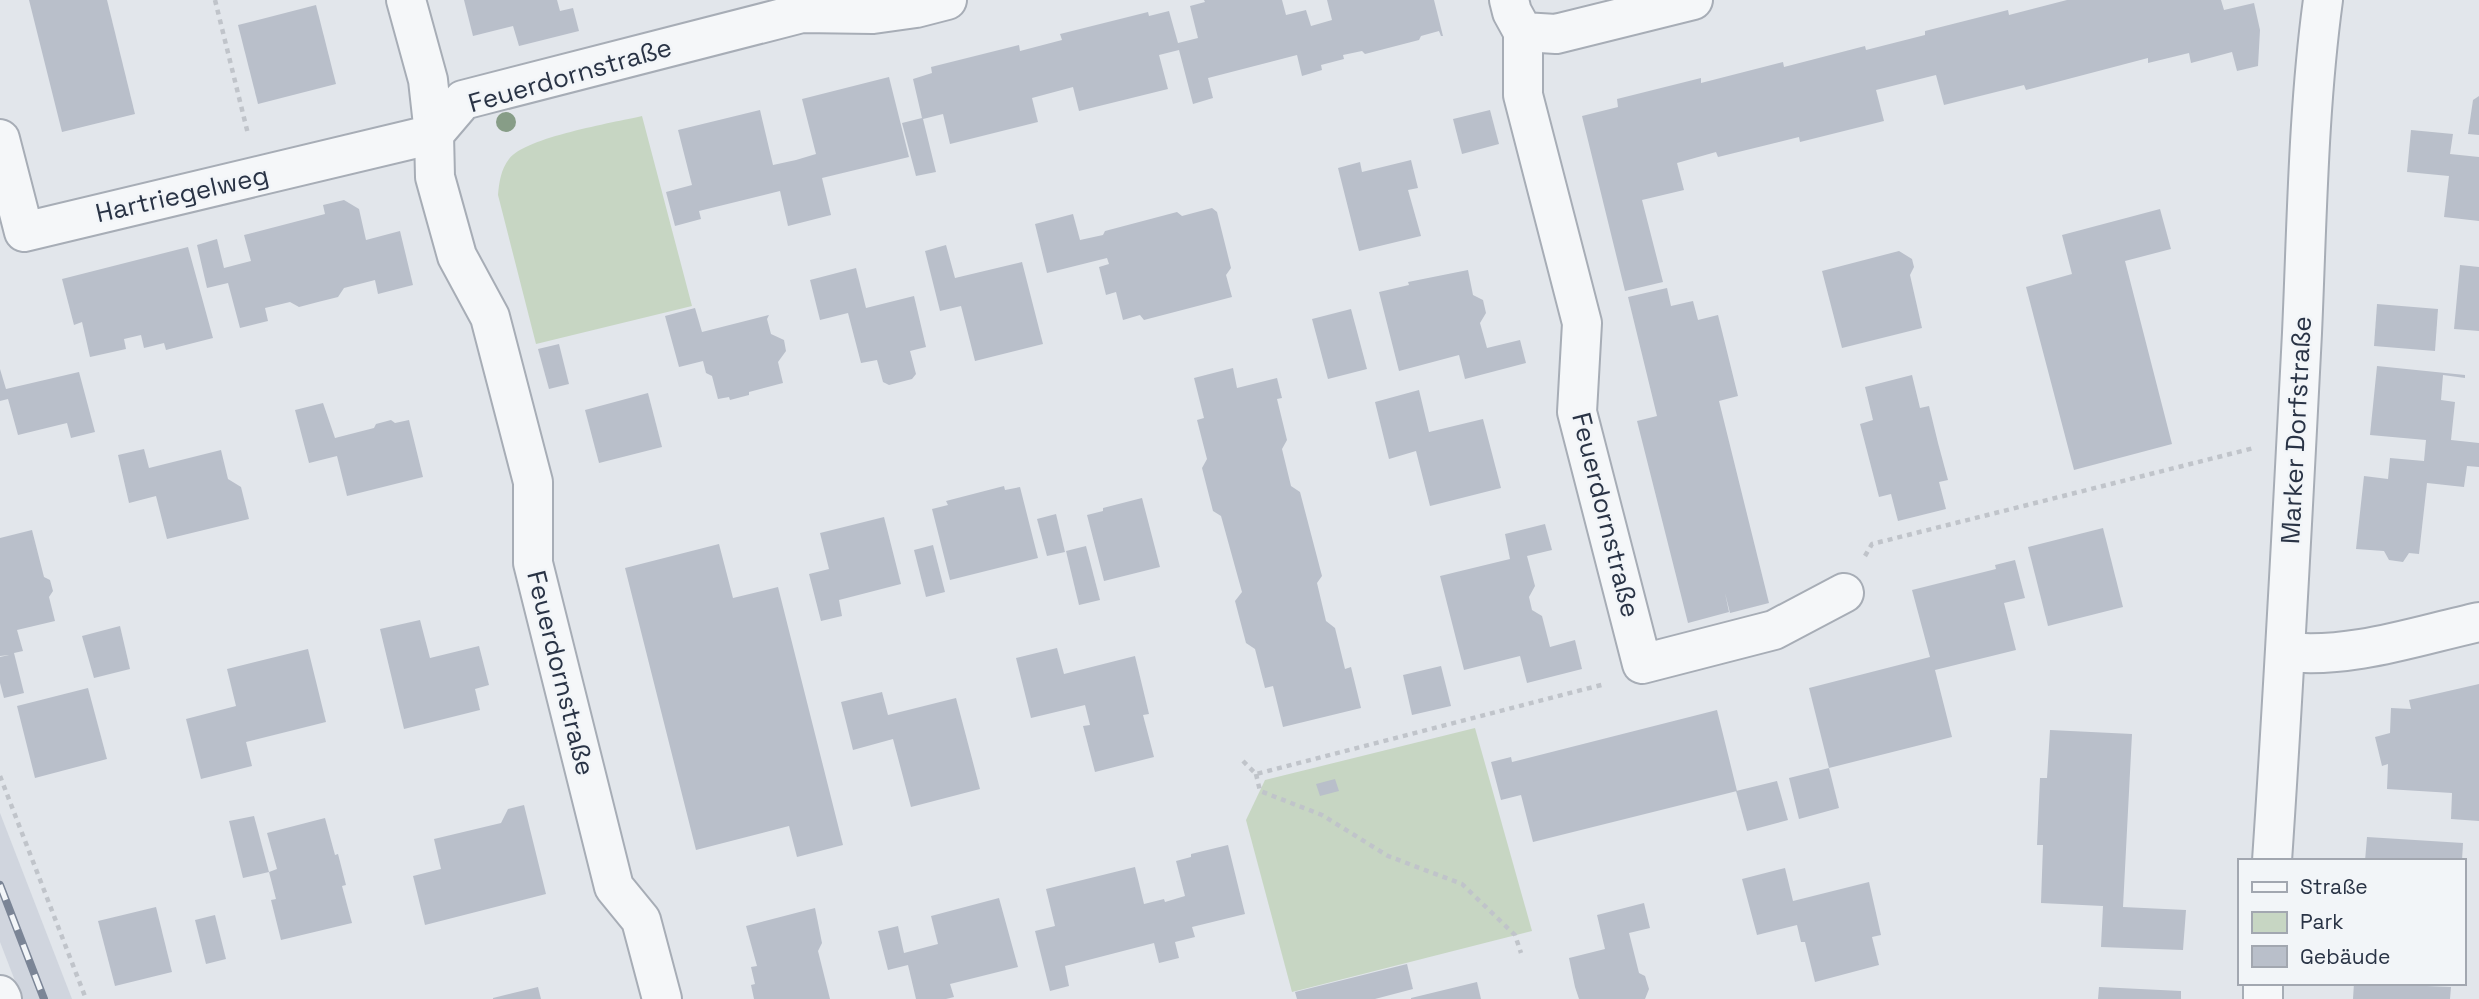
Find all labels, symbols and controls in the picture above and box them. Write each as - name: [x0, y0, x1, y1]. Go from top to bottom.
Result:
- street label: Feuerdornstraße: [464, 30, 676, 120]
- street label: Hartriegelweg: [92, 158, 272, 230]
- street label: Marker Dorfstraße: [2273, 315, 2319, 545]
- street label: Feuerdornstraße: [1564, 409, 1648, 621]
- street label: Feuerdornstraße: [519, 567, 603, 779]
- legend: [2238, 859, 2465, 985]
- text: Straße: [2300, 873, 2368, 900]
- text: Park: [2300, 908, 2344, 935]
- text: Gebäude: [2300, 943, 2390, 970]

